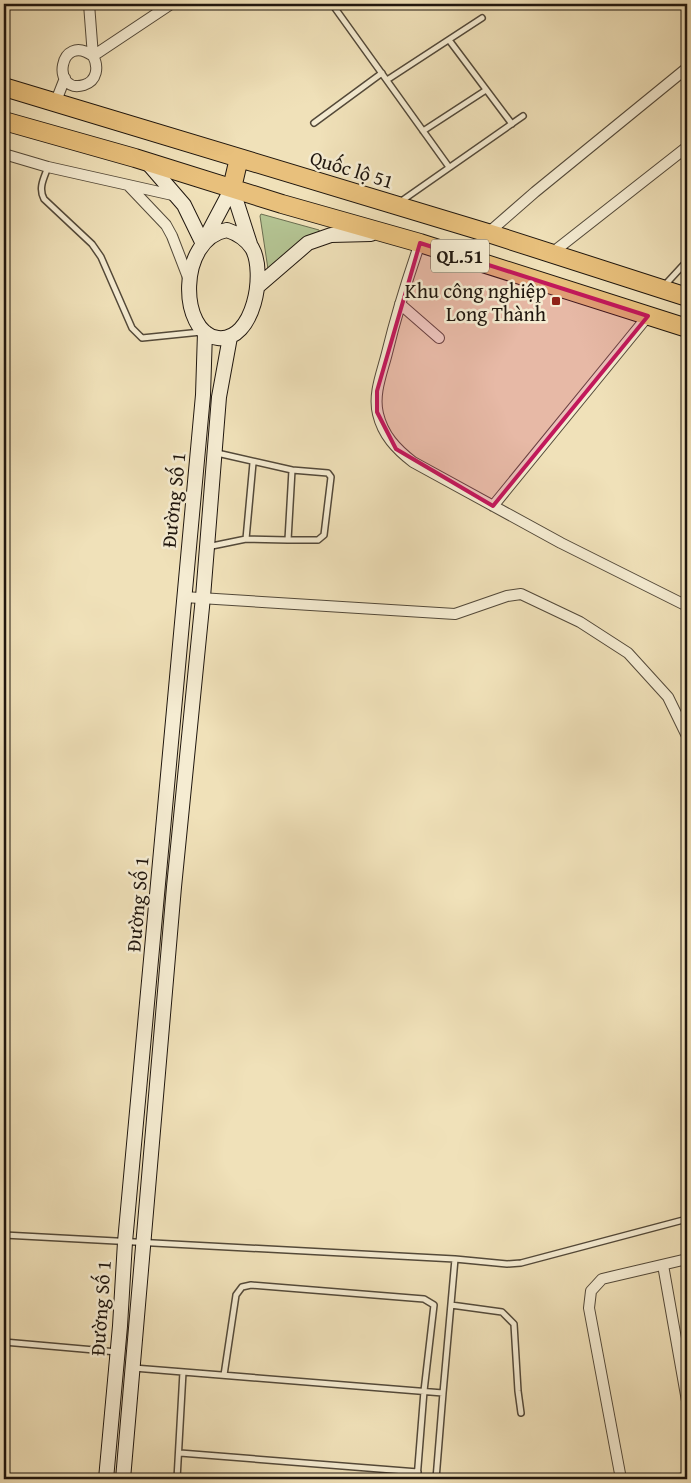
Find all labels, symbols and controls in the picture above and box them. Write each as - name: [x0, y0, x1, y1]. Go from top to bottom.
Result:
- street label: Quốc lộ 51: [307, 143, 397, 195]
- road number: QL.51: [431, 240, 489, 272]
- place label: Khu công nghiệp Long Thành: [405, 276, 546, 328]
- marker: Khu công nghiệp Long Thành: [550, 295, 562, 307]
- street label: Đường Số 1: [154, 451, 192, 549]
- street label: Đường Số 1: [118, 855, 156, 953]
- street label: Đường Số 1: [82, 1259, 118, 1357]

